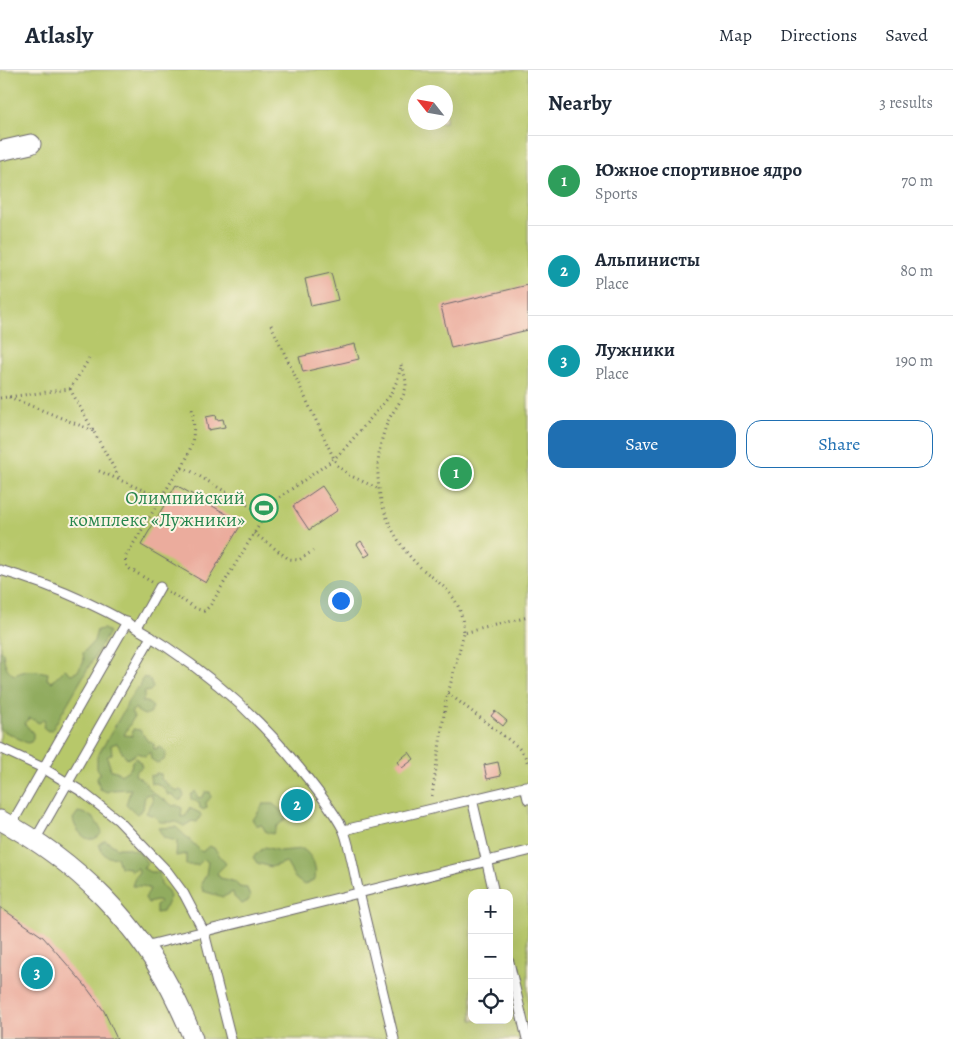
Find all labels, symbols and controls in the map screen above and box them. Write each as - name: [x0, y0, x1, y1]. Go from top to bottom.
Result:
- text: Atlasly: [25, 19, 93, 51]
- text: Map: [719, 23, 752, 47]
- text: Directions: [780, 23, 857, 47]
- text: Saved: [885, 23, 928, 47]
- north arrow: [408, 85, 453, 130]
- text: Nearby: [548, 89, 611, 117]
- text: 3 results: [879, 92, 933, 114]
- text: Южное спортивное ядро: [595, 157, 802, 183]
- text: 1: [561, 170, 567, 192]
- text: 70 m: [901, 170, 933, 192]
- text: Sports: [595, 183, 638, 205]
- text: Альпинисты: [595, 247, 700, 273]
- text: 2: [560, 260, 568, 282]
- text: 80 m: [900, 260, 933, 282]
- text: Place: [595, 273, 629, 295]
- text: Лужники: [595, 337, 675, 363]
- text: 3: [561, 350, 567, 372]
- text: 190 m: [895, 350, 933, 372]
- text: Place: [595, 363, 629, 385]
- button: Save: [548, 420, 736, 468]
- button: Share: [746, 420, 933, 468]
- pin: 1: [440, 454, 472, 492]
- place label: Олимпийский комплекс «Лужники»: [69, 485, 245, 533]
- sports icon: Олимпийский комплекс «Лужники»: [249, 493, 279, 523]
- your location: [328, 588, 354, 614]
- pin: 2: [281, 786, 313, 824]
- map controls: [468, 889, 513, 1024]
- button: +: [468, 889, 513, 934]
- button: −: [468, 934, 513, 979]
- pin: 3: [21, 954, 53, 992]
- button: locate: [468, 979, 513, 1024]

